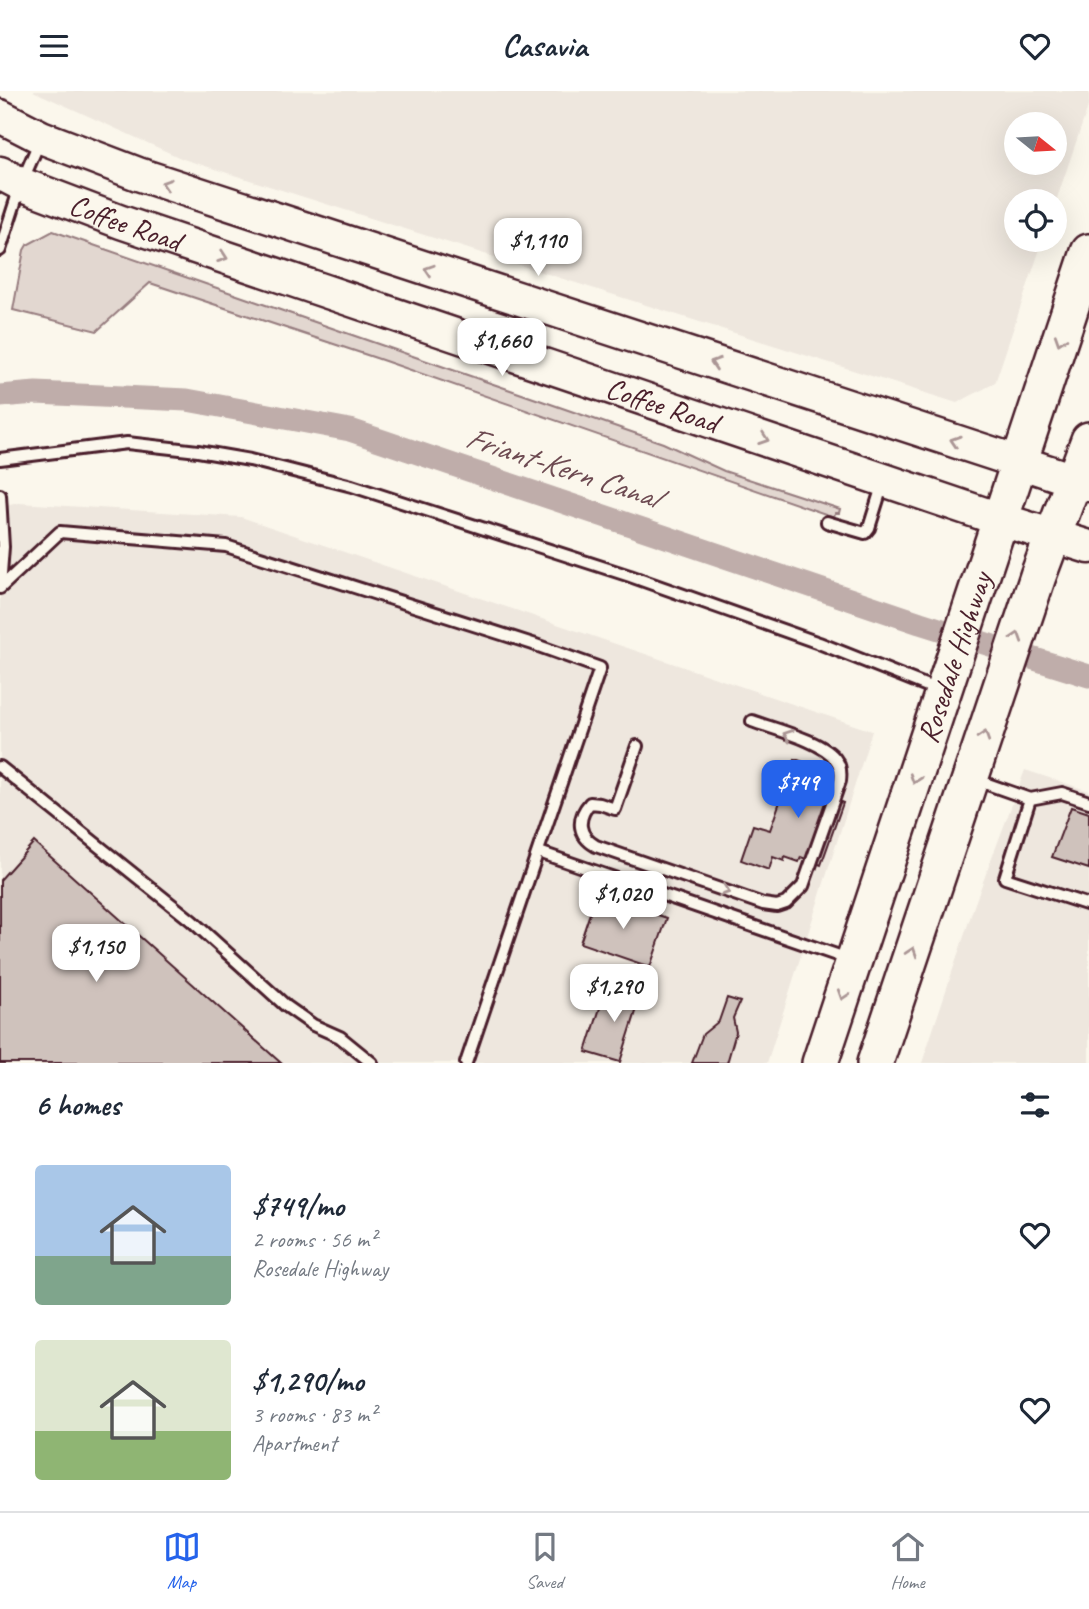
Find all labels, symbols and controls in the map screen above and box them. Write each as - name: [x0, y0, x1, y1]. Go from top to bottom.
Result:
- text: Casavia: [502, 25, 587, 66]
- icon: menu: [35, 27, 73, 65]
- icon: heart: [1016, 27, 1054, 65]
- north arrow: [1004, 112, 1068, 175]
- map controls: [1004, 112, 1067, 252]
- one-way arrow: [160, 178, 173, 192]
- street label: Coffee Road: [64, 185, 190, 261]
- button: locate: [1004, 189, 1067, 252]
- pin: $1,110: [481, 219, 595, 278]
- text: $1,110: [510, 226, 566, 255]
- one-way arrow: [217, 248, 229, 263]
- one-way arrow: [423, 264, 435, 278]
- pin: $1,660: [445, 319, 559, 378]
- text: $1,660: [473, 326, 531, 355]
- one-way arrow: [1054, 334, 1068, 346]
- one-way arrow: [709, 357, 721, 371]
- street label: Coffee Road: [601, 368, 727, 443]
- water label: Friant-Kern Canal: [461, 417, 674, 521]
- one-way arrow: [757, 431, 769, 445]
- one-way arrow: [949, 435, 961, 449]
- street label: Rosedale Highway: [908, 565, 1001, 748]
- one-way arrow: [1009, 632, 1023, 644]
- one-way arrow: [783, 729, 795, 743]
- one-way arrow: [976, 730, 990, 743]
- pin: $749: [757, 761, 839, 820]
- text: $749: [777, 768, 819, 797]
- one-way arrow: [909, 772, 923, 784]
- pin: $1,020: [566, 871, 680, 931]
- text: $1,020: [595, 879, 651, 908]
- one-way arrow: [719, 883, 731, 897]
- pin: $1,150: [39, 925, 153, 984]
- text: $1,150: [68, 932, 124, 961]
- one-way arrow: [904, 946, 918, 958]
- pin: $1,290: [557, 965, 671, 1024]
- text: $1,290: [586, 972, 642, 1001]
- one-way arrow: [837, 988, 851, 1000]
- text: 6 homes: [35, 1086, 120, 1124]
- icon: filters: [1016, 1086, 1054, 1124]
- text: $749/mo: [252, 1187, 344, 1225]
- icon: home: [91, 1193, 175, 1277]
- icon: heart: [1016, 1216, 1054, 1254]
- text: 2 rooms · 56 m²: [252, 1225, 376, 1254]
- text: Rosedale Highway: [252, 1254, 388, 1283]
- text: $1,290/mo: [252, 1362, 364, 1400]
- icon: home: [91, 1368, 175, 1452]
- icon: heart: [1016, 1391, 1054, 1429]
- text: 3 rooms · 83 m²: [252, 1400, 376, 1429]
- text: Apartment: [252, 1429, 337, 1458]
- tab: Map: [163, 1528, 201, 1594]
- tab: Saved: [526, 1528, 564, 1594]
- tab: Home: [889, 1528, 927, 1594]

